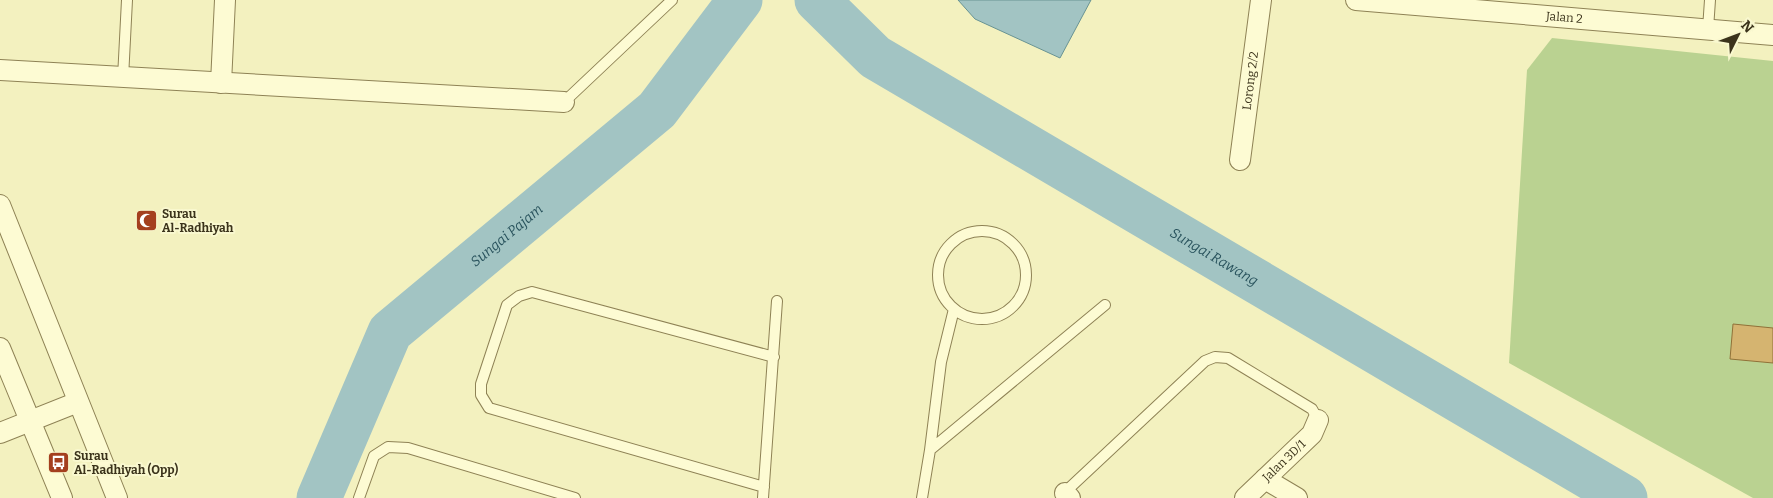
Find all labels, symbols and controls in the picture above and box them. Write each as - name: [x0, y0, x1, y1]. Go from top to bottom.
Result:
- street label: Jalan 2: [1544, 9, 1583, 26]
- north arrow: [1713, 10, 1763, 60]
- text: N: [1737, 17, 1757, 36]
- street label: Lorong 2/2: [1240, 51, 1261, 111]
- water label: Sungai Pajam: [467, 201, 546, 270]
- place label: Surau Al-Radhiyah: [162, 207, 234, 235]
- mosque icon: Surau Al-Radhiyah: [134, 209, 158, 233]
- water label: Sungai Rawang: [1167, 224, 1261, 290]
- street label: Jalan 3D/1: [1259, 437, 1309, 485]
- place label: Surau Al-Radhiyah (Opp): [74, 449, 179, 477]
- bus stop icon: Surau Al-Radhiyah (Opp): [46, 451, 70, 475]

